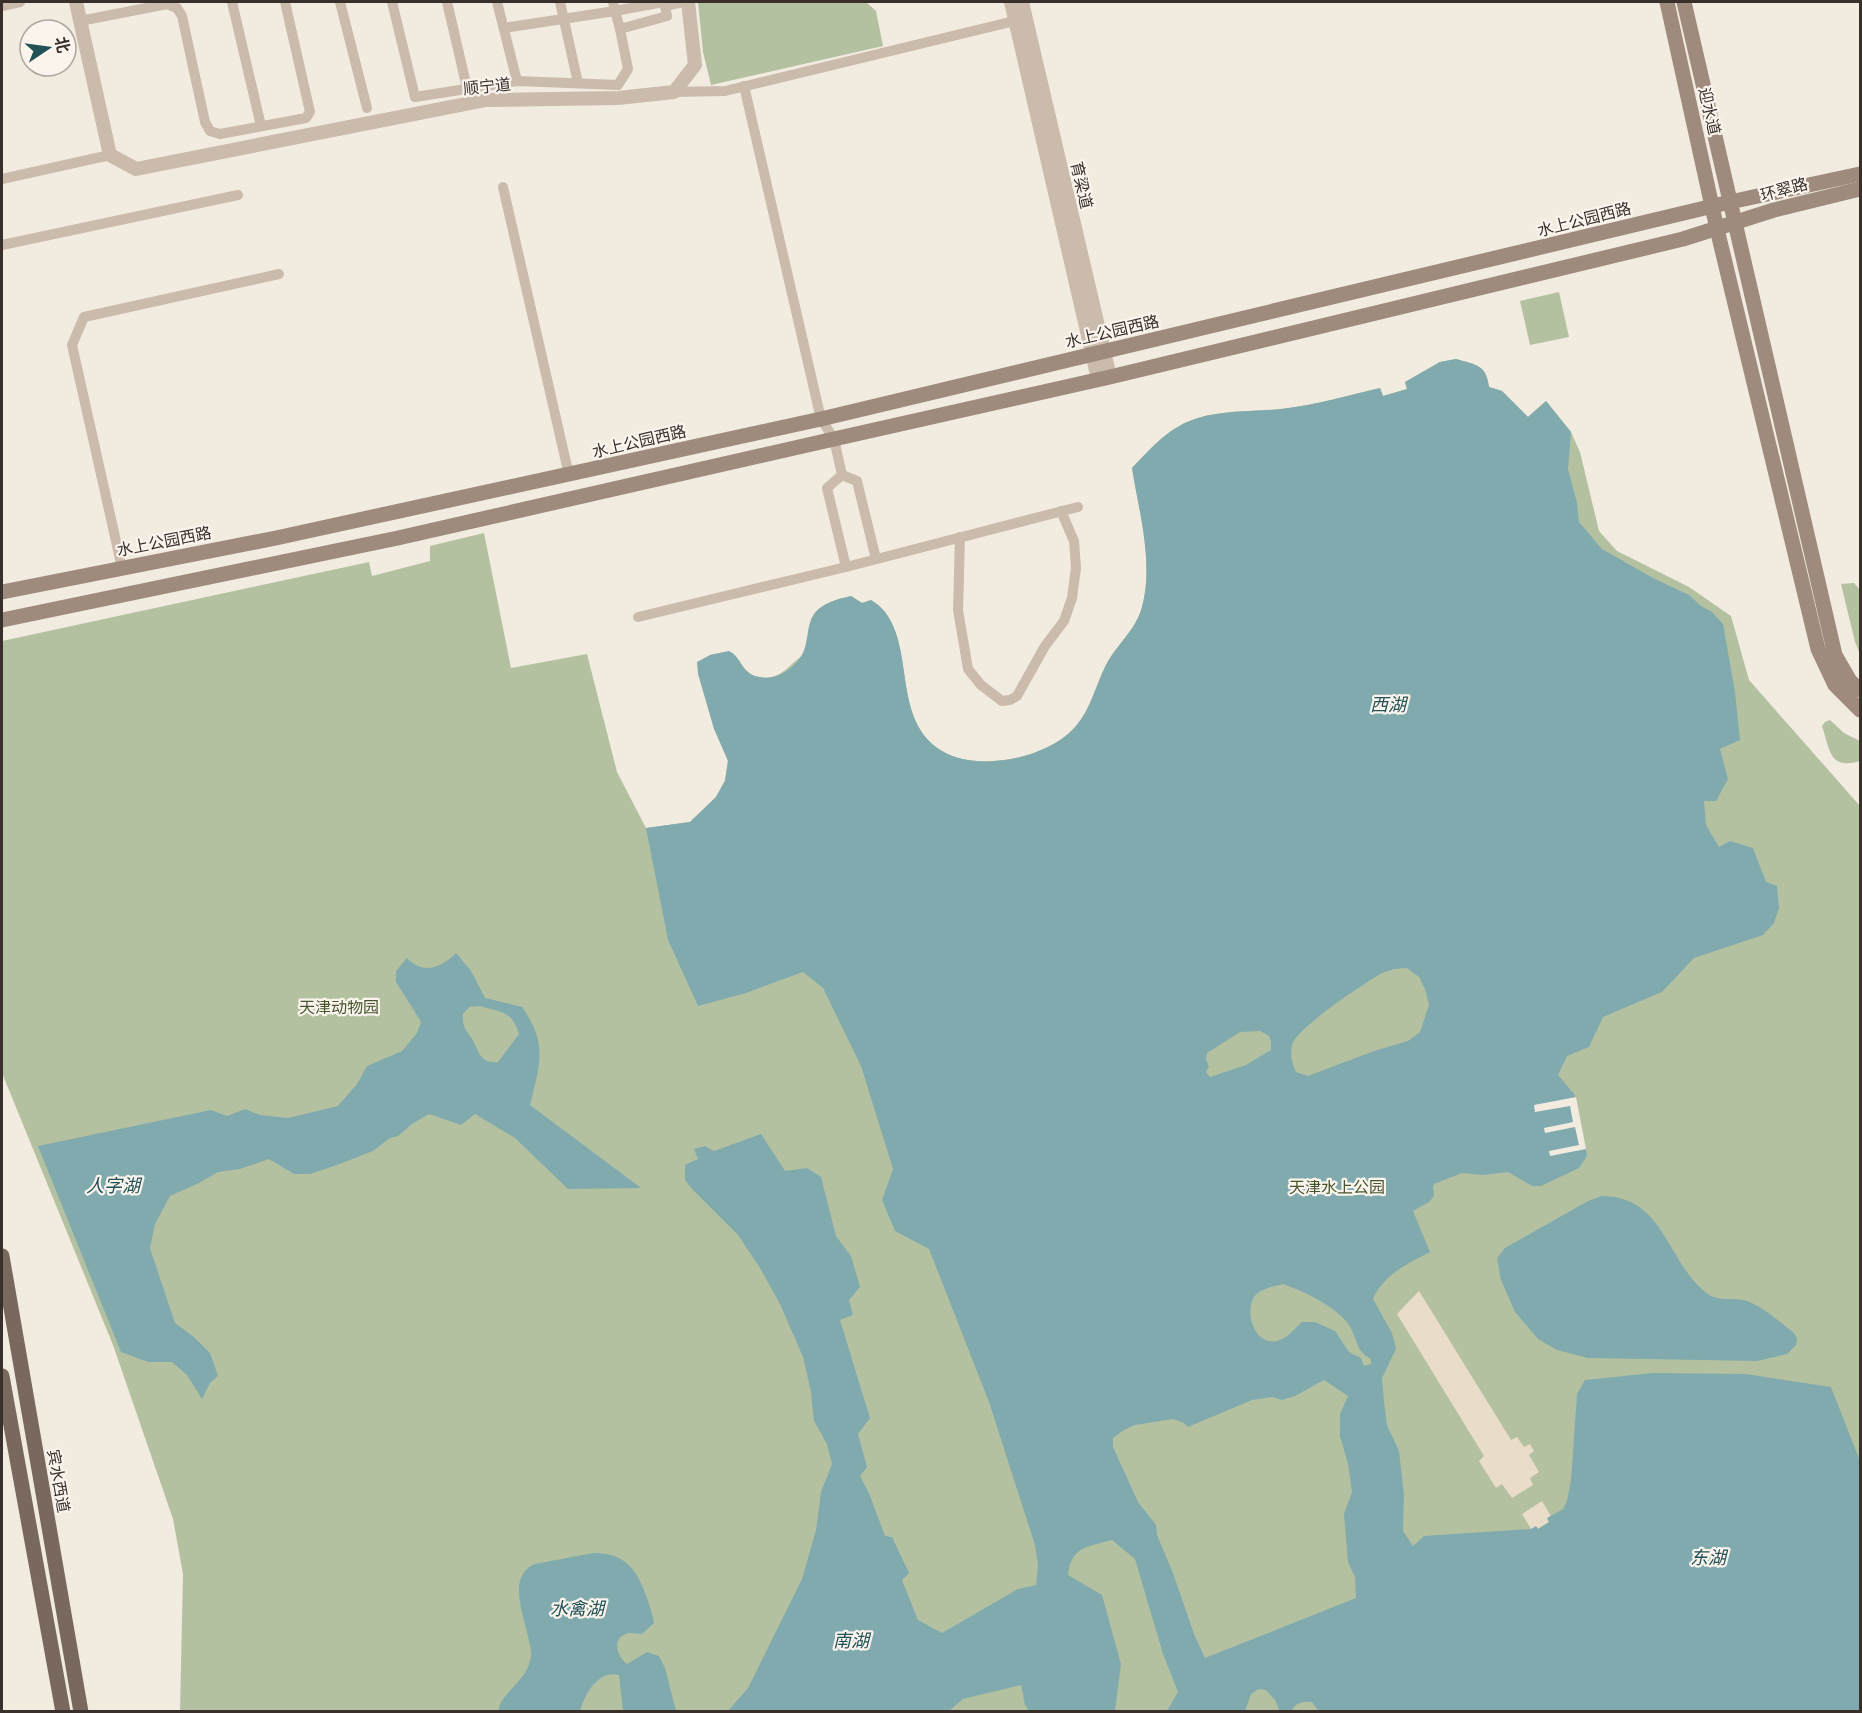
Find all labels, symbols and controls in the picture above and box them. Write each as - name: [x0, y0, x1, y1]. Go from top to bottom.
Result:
- north arrow: [18, 18, 78, 78]
- text: 北: [52, 35, 74, 54]
- street label: 顺宁道: [462, 74, 512, 97]
- street label: 迎水道: [1696, 85, 1725, 136]
- street label: 育梁道: [1068, 159, 1097, 210]
- street label: 环翠路: [1758, 173, 1810, 204]
- street label: 水上公园西路: [1535, 198, 1633, 239]
- street label: 水上公园西路: [1063, 310, 1161, 351]
- street label: 水上公园西路: [590, 420, 688, 461]
- street label: 水上公园西路: [115, 522, 213, 559]
- water label: 西湖: [1370, 693, 1409, 715]
- park label: 天津动物园: [299, 997, 379, 1016]
- water label: 人字湖: [86, 1174, 143, 1196]
- park label: 天津水上公园: [1289, 1177, 1385, 1196]
- street label: 宾水西道: [45, 1448, 74, 1514]
- water label: 东湖: [1690, 1546, 1729, 1568]
- water label: 水禽湖: [550, 1597, 607, 1619]
- water label: 南湖: [833, 1629, 872, 1651]

